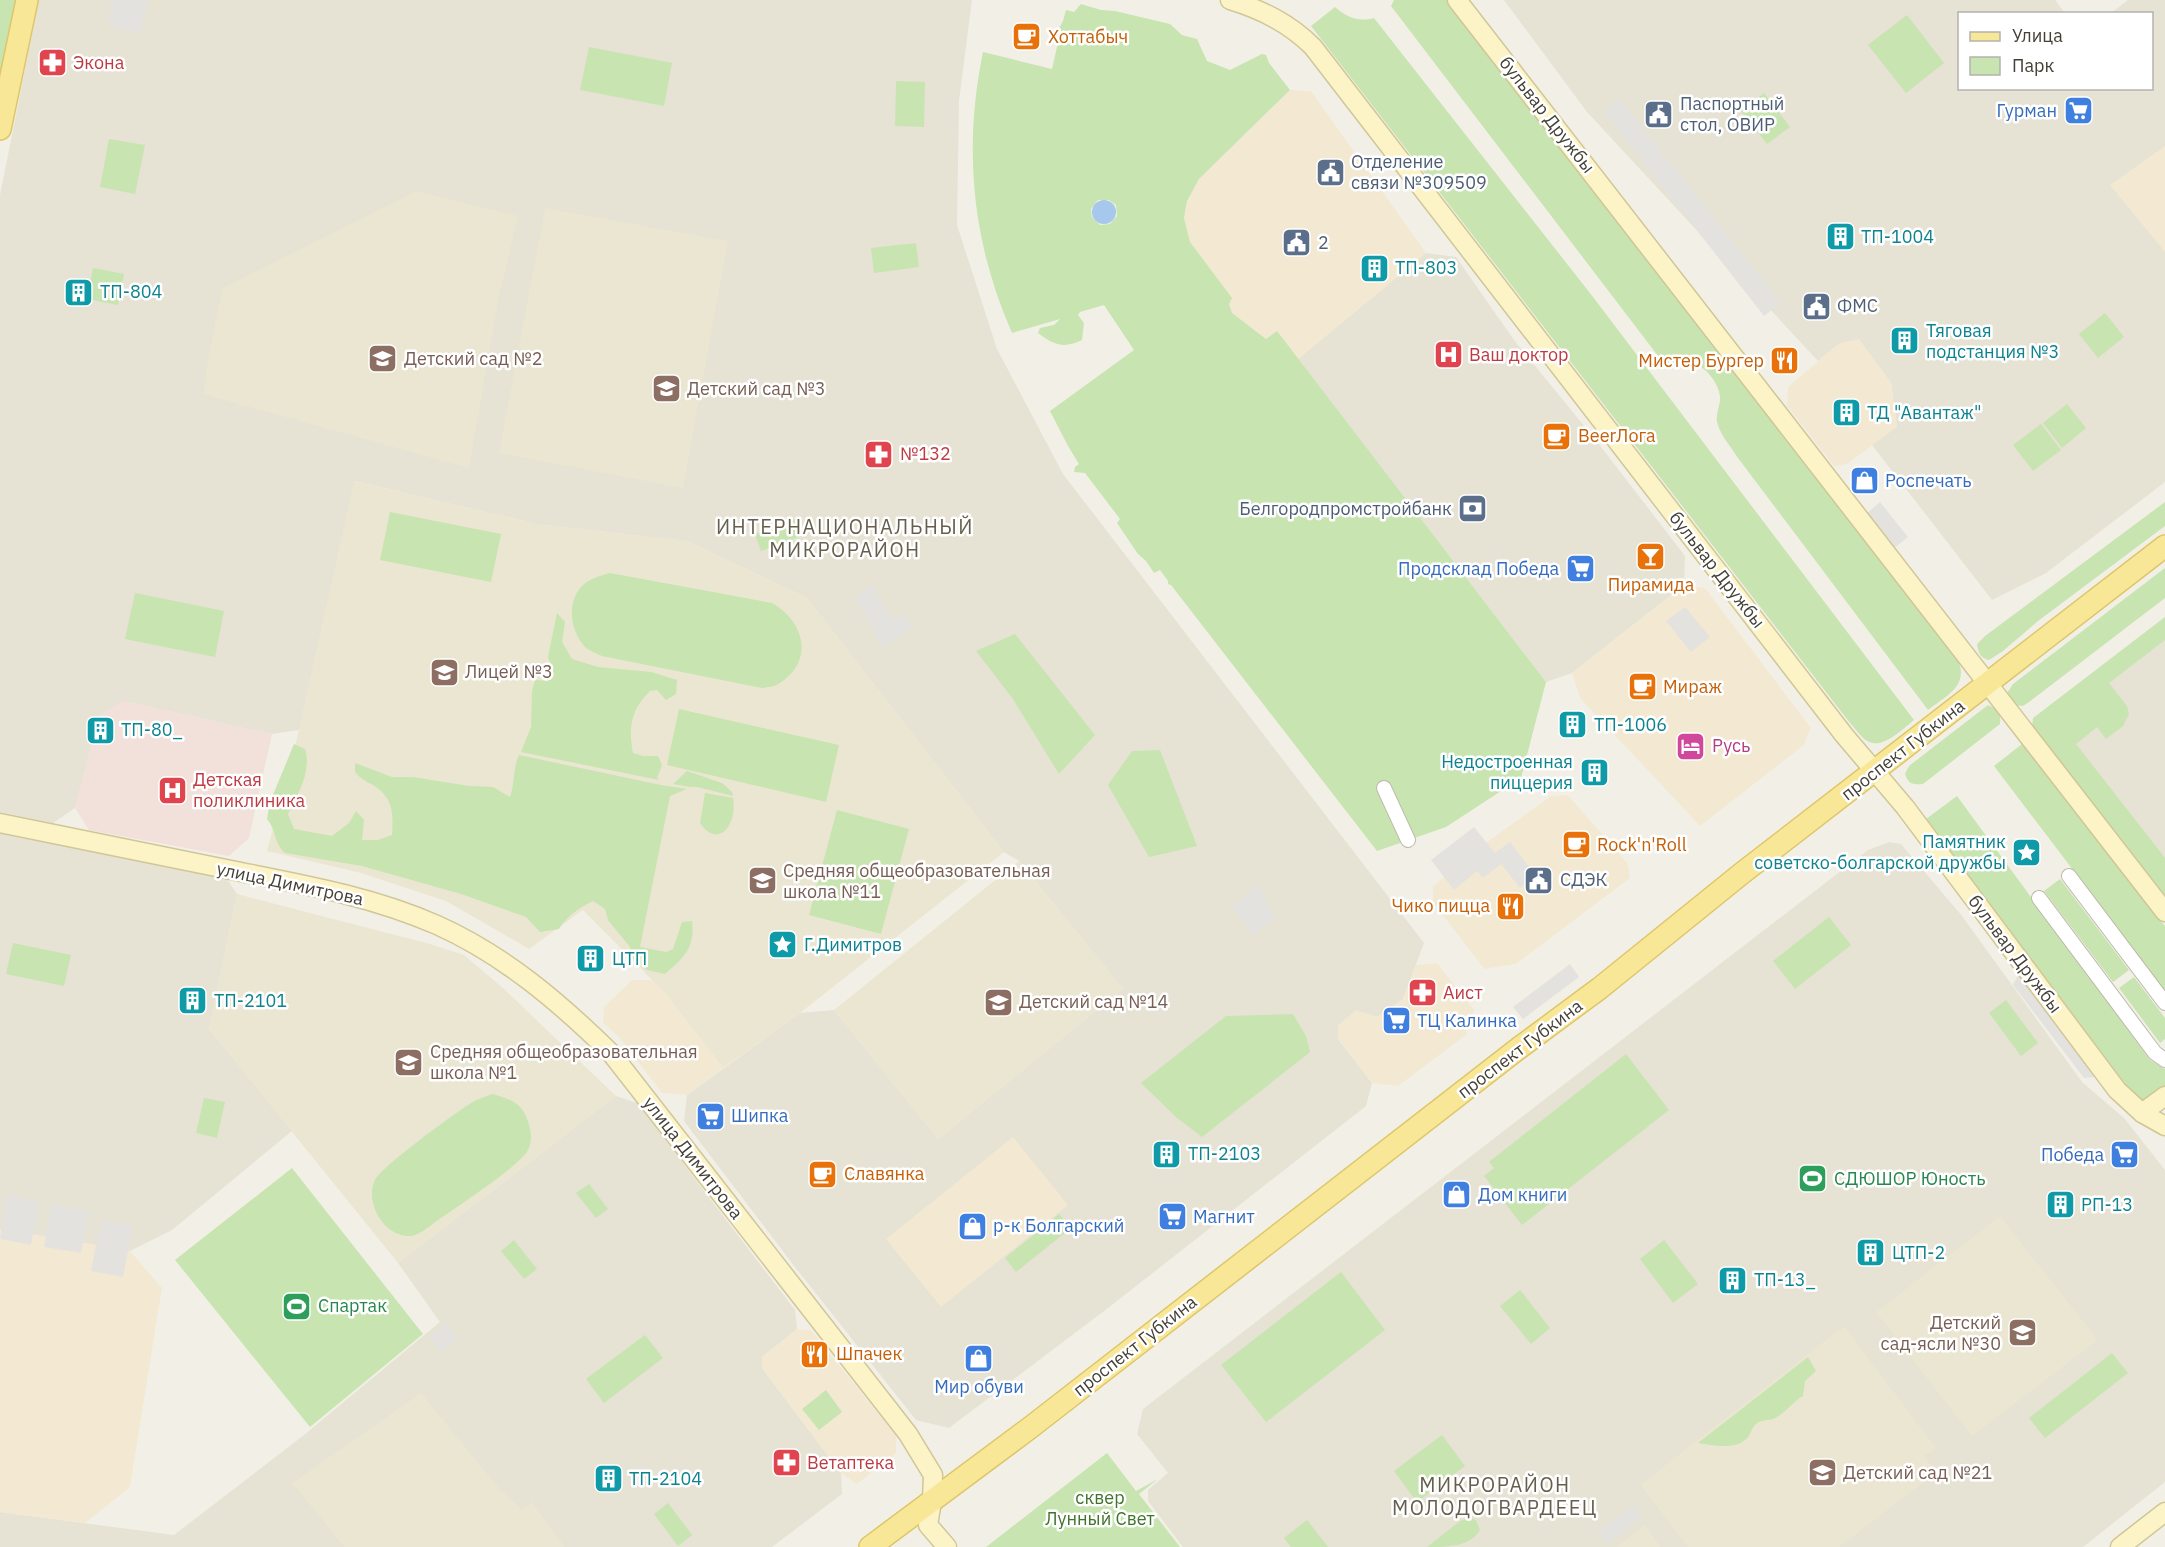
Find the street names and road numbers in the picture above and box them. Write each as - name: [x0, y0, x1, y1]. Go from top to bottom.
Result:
- street label: бульвар Дружбы: [1495, 52, 1600, 178]
- street label: бульвар Дружбы: [1665, 507, 1770, 633]
- street label: проспект Губкина: [1836, 694, 1969, 805]
- street label: улица Димитрова: [215, 857, 366, 910]
- street label: бульвар Дружбы: [1963, 890, 2067, 1017]
- street label: проспект Губкина: [1453, 994, 1587, 1103]
- street label: улица Димитрова: [638, 1092, 749, 1224]
- street label: проспект Губкина: [1068, 1290, 1201, 1401]

